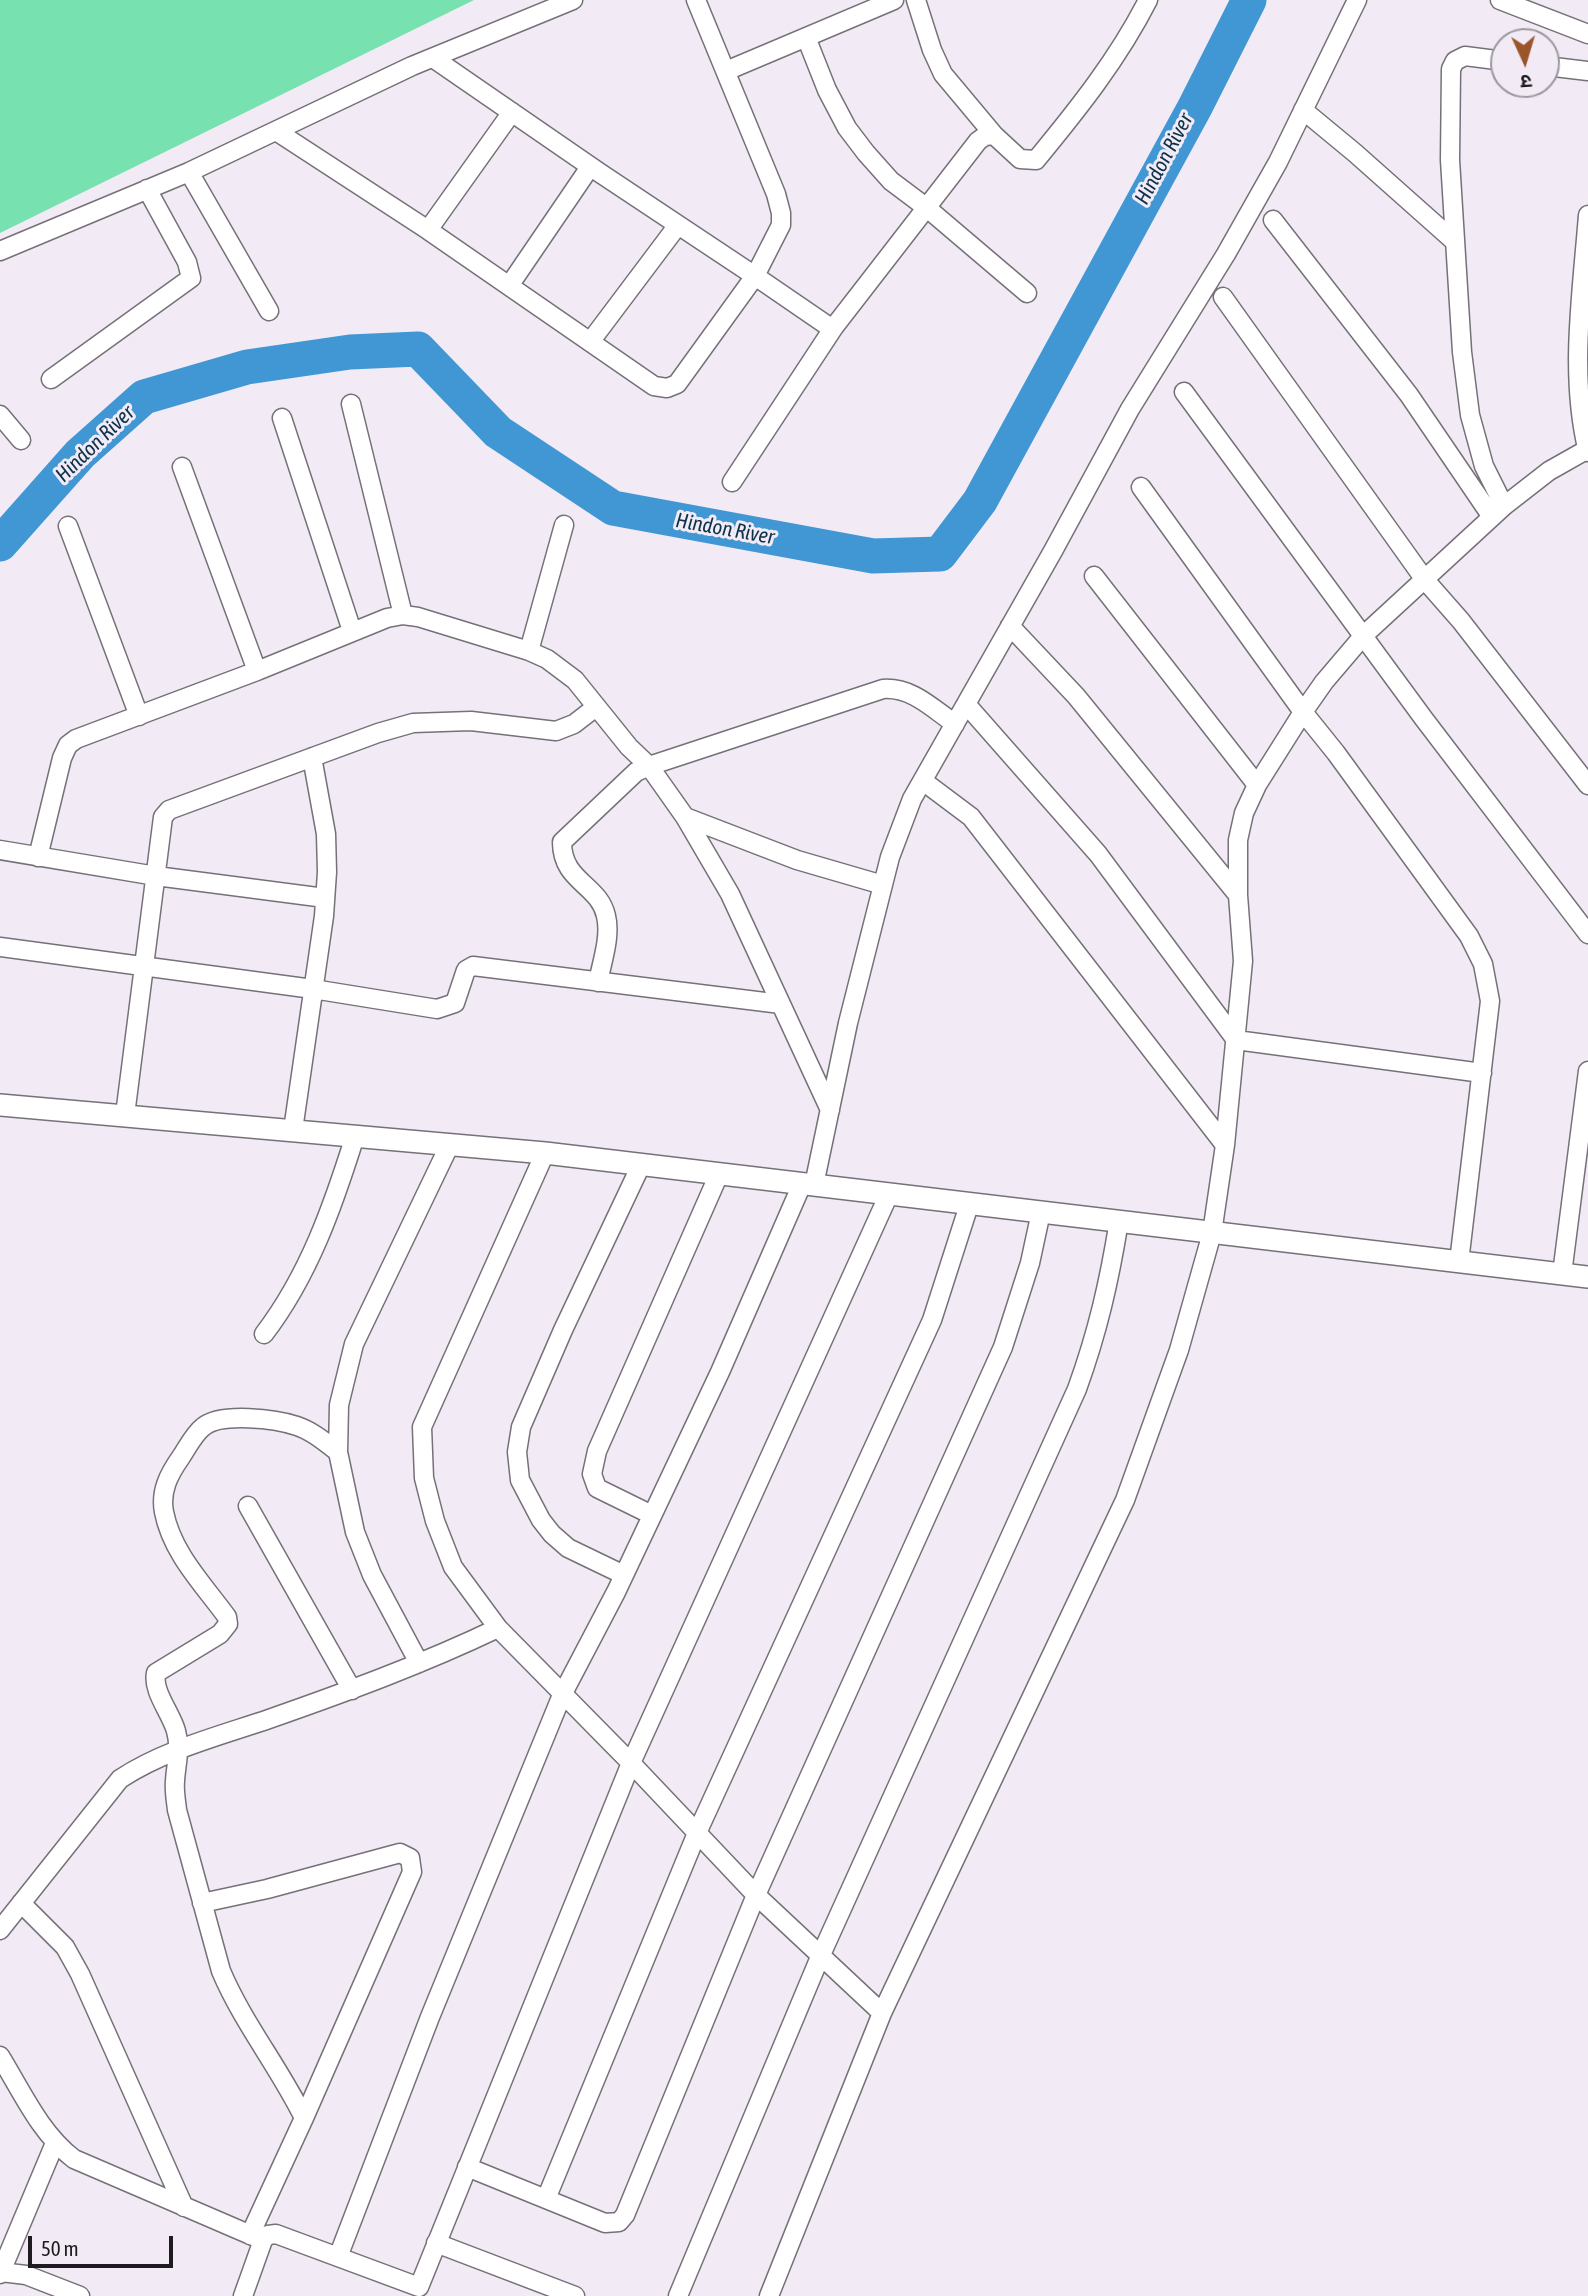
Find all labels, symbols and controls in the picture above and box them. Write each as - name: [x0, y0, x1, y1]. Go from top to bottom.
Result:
- north arrow: [1490, 28, 1560, 98]
- text: उ: [1520, 71, 1533, 93]
- water label: Hindon River: [1129, 109, 1199, 209]
- water label: Hindon River: [50, 400, 140, 488]
- water label: Hindon River: [674, 508, 776, 550]
- scale bar: [32, 2222, 177, 2266]
- text: 50 m: [41, 2236, 79, 2260]

